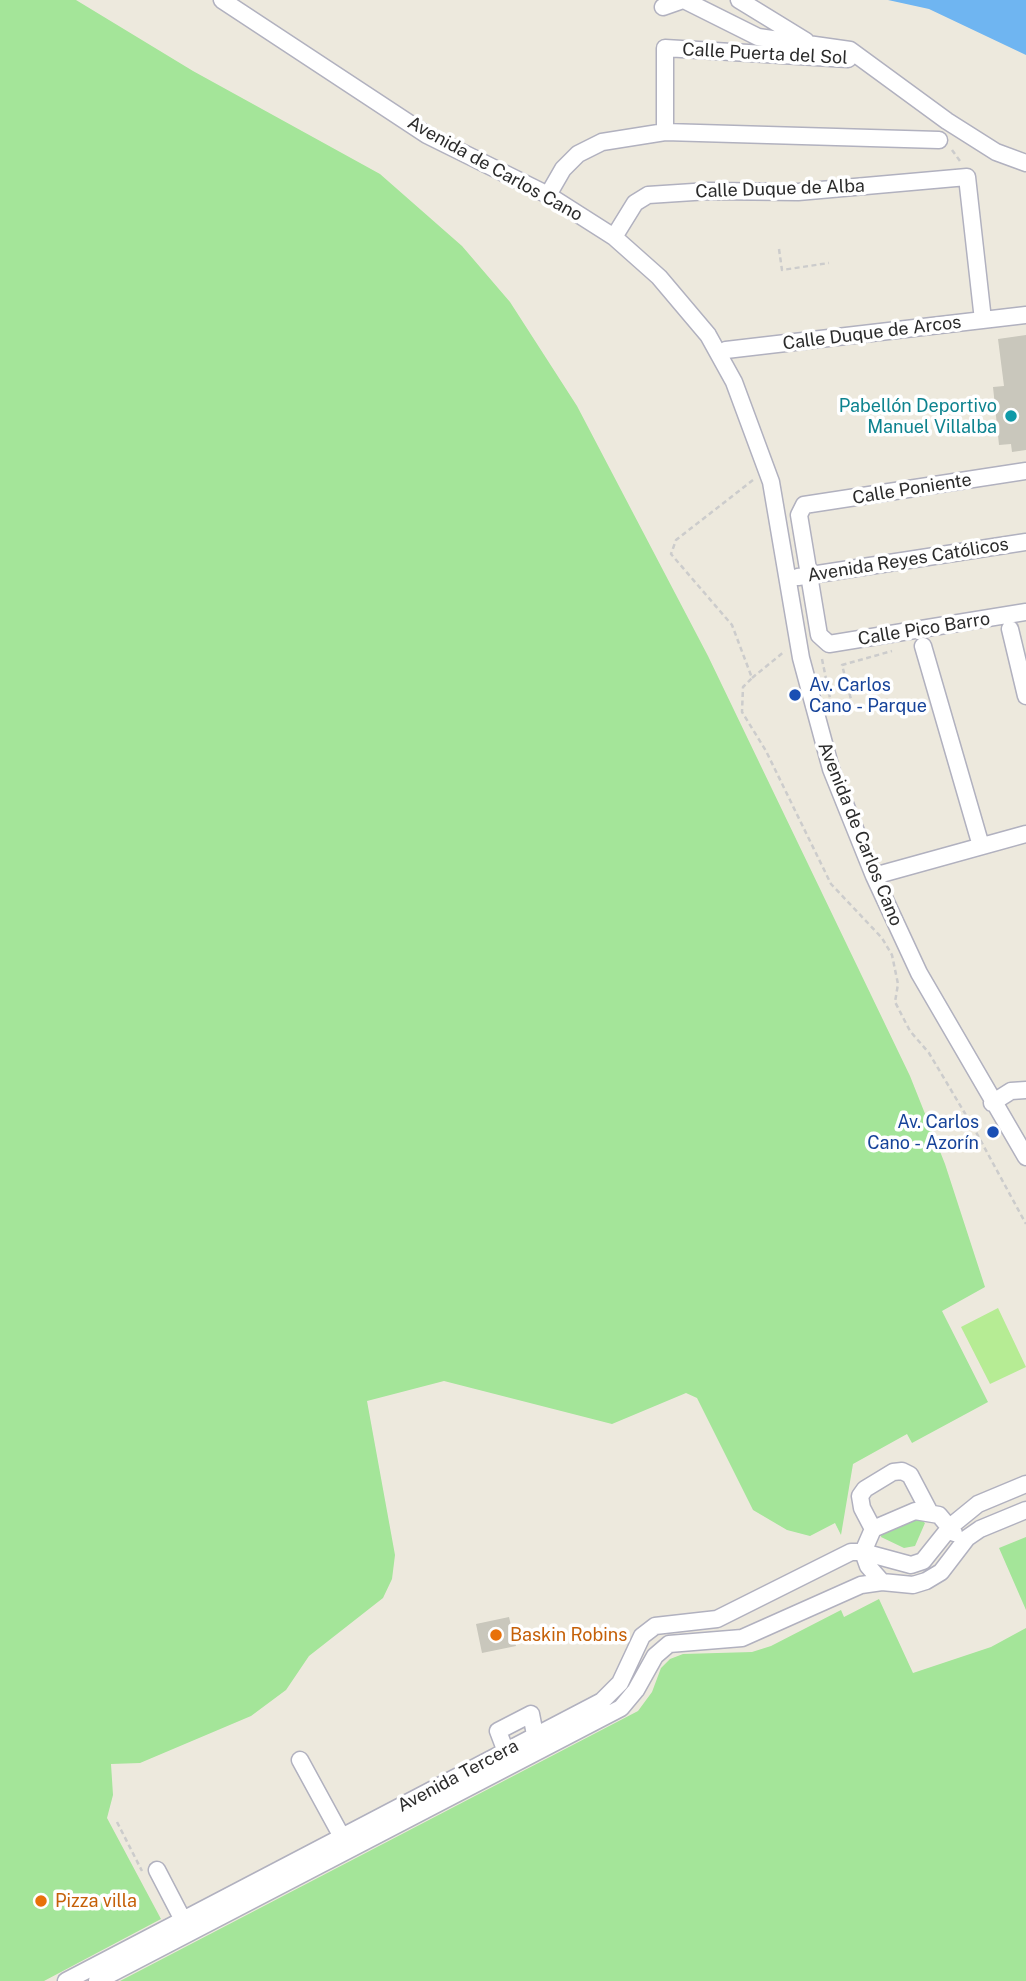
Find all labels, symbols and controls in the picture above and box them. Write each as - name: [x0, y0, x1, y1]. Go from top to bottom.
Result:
- street label: Calle Puerta del Sol: [682, 39, 848, 69]
- street label: Avenida de Carlos Cano: [404, 112, 586, 226]
- street label: Calle Duque de Alba: [695, 175, 865, 203]
- street label: Calle Duque de Arcos: [782, 311, 962, 355]
- place label: Pabellón Deportivo Manuel Villalba: [839, 395, 997, 438]
- marker: Pabellón Deportivo Manuel Villalba: [1003, 408, 1019, 424]
- street label: Calle Poniente: [851, 469, 973, 509]
- street label: Avenida Reyes Católicos: [806, 533, 1010, 587]
- street label: Calle Pico Barro: [856, 608, 992, 650]
- place label: Av. Carlos Cano - Parque: [809, 674, 927, 716]
- marker: Av. Carlos Cano - Parque: [787, 687, 803, 703]
- street label: Avenida de Carlos Cano: [813, 739, 907, 929]
- place label: Av. Carlos Cano - Azorín: [867, 1111, 979, 1154]
- marker: Av. Carlos Cano - Azorín: [985, 1124, 1001, 1140]
- place label: Baskin Robins: [510, 1624, 627, 1646]
- marker: Baskin Robins: [488, 1627, 504, 1643]
- street label: Avenida Tercera: [394, 1735, 522, 1817]
- place label: Pizza villa: [55, 1890, 137, 1912]
- marker: Pizza villa: [33, 1893, 49, 1909]

